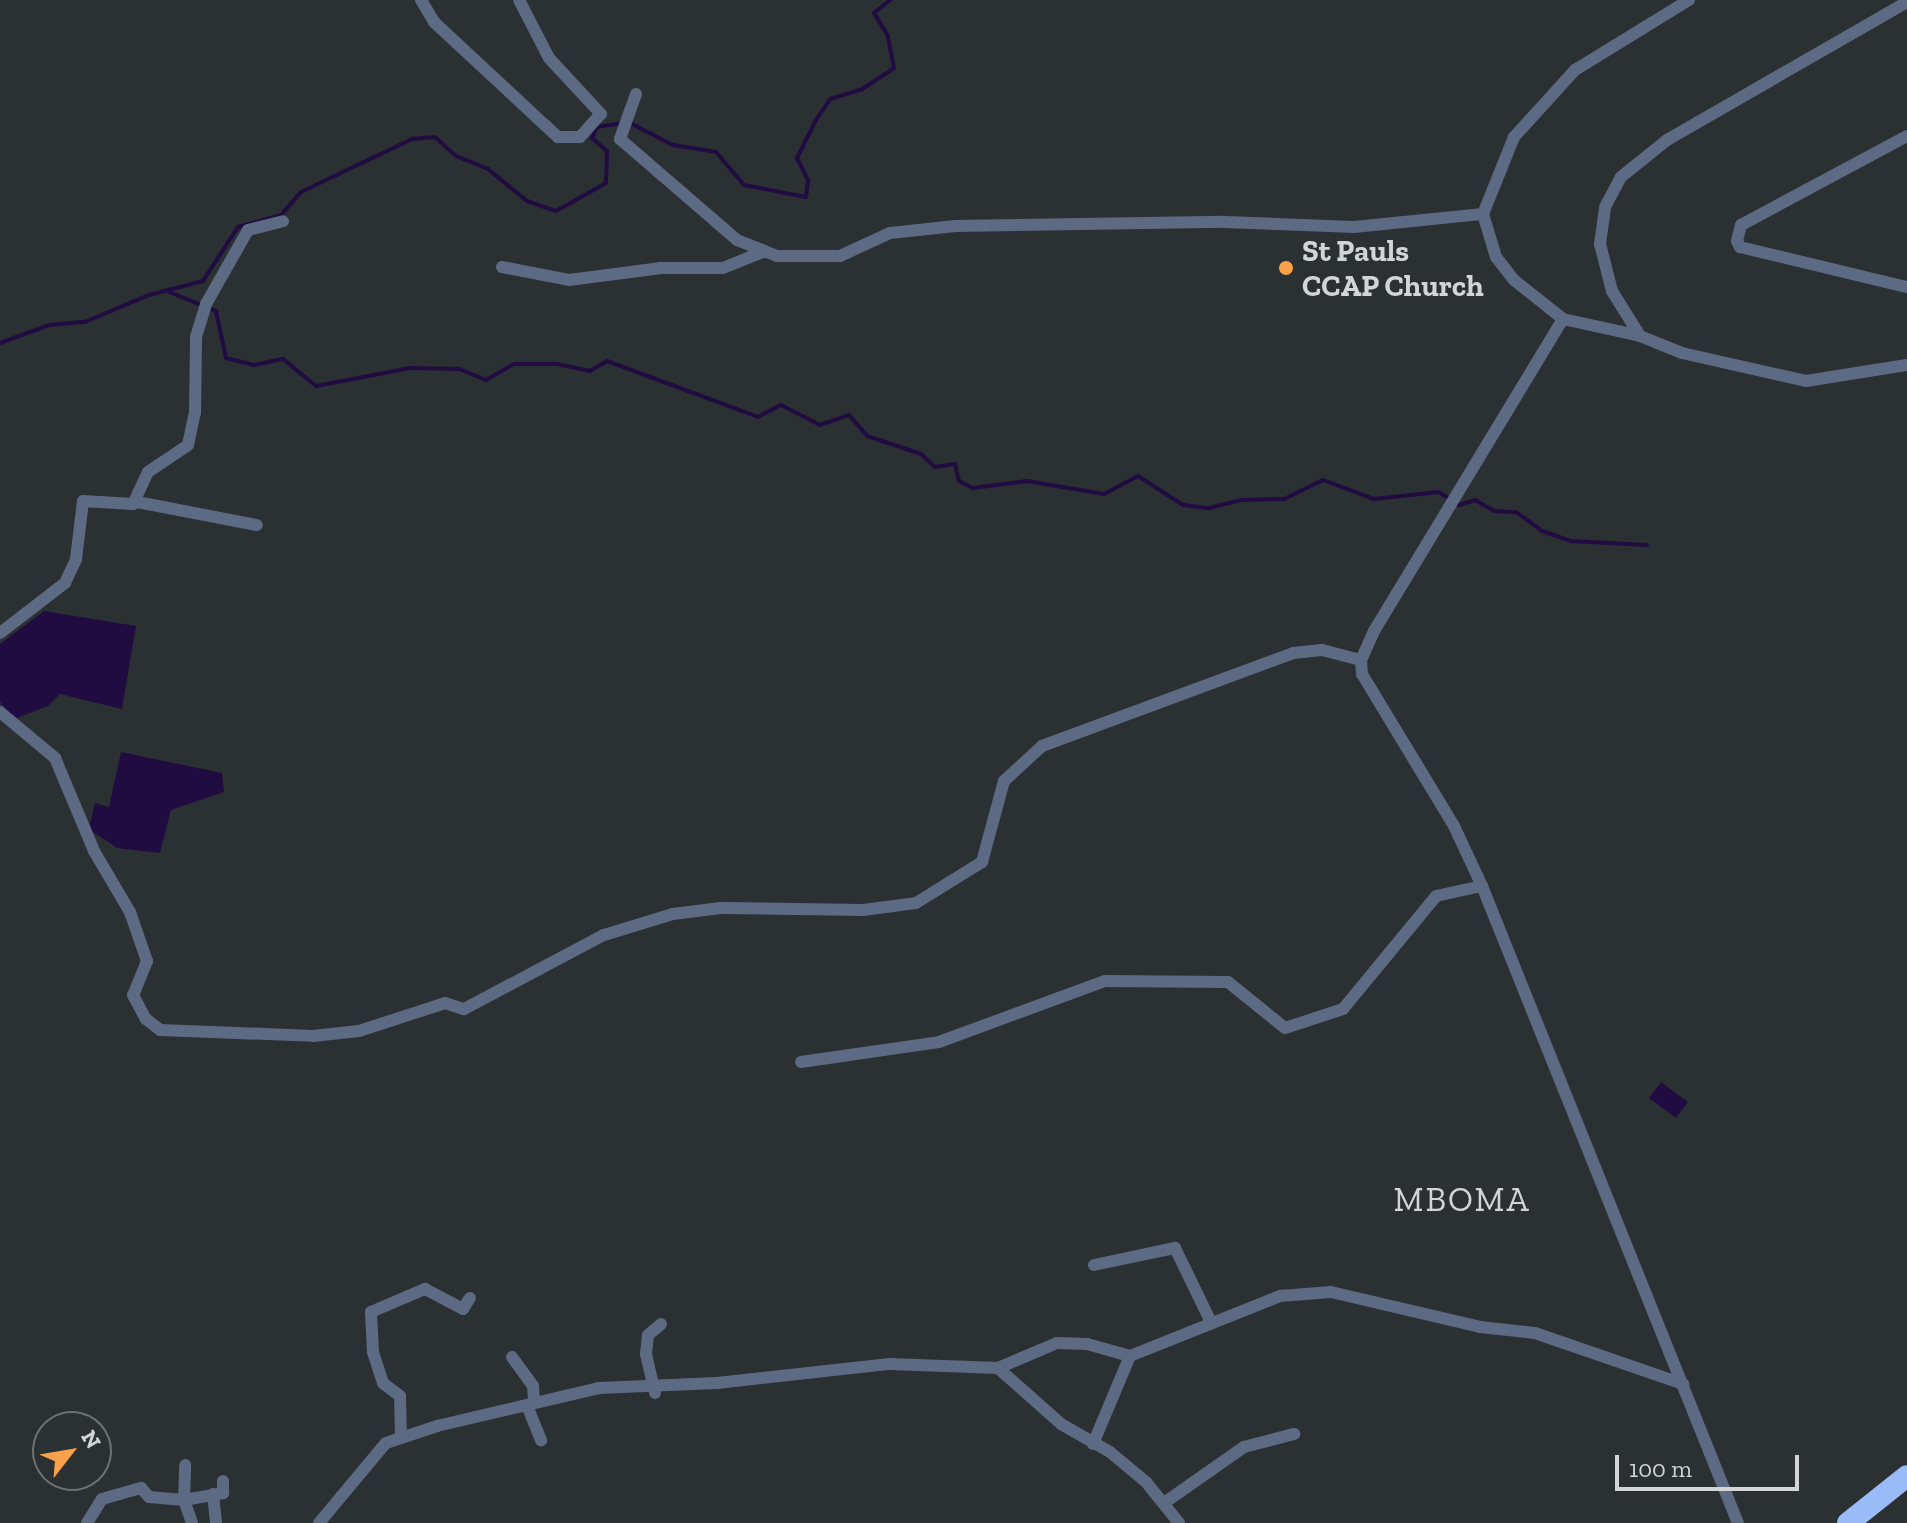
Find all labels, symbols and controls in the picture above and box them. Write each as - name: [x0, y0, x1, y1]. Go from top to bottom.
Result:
- place label: St Pauls CCAP Church: [1302, 233, 1484, 304]
- marker: St Pauls CCAP Church: [1277, 259, 1295, 277]
- district label: MBOMA: [1394, 1180, 1530, 1220]
- north arrow: [32, 1411, 112, 1491]
- text: N: [75, 1425, 107, 1454]
- scale bar: [1619, 1439, 1803, 1489]
- text: 100 m: [1629, 1454, 1692, 1483]

